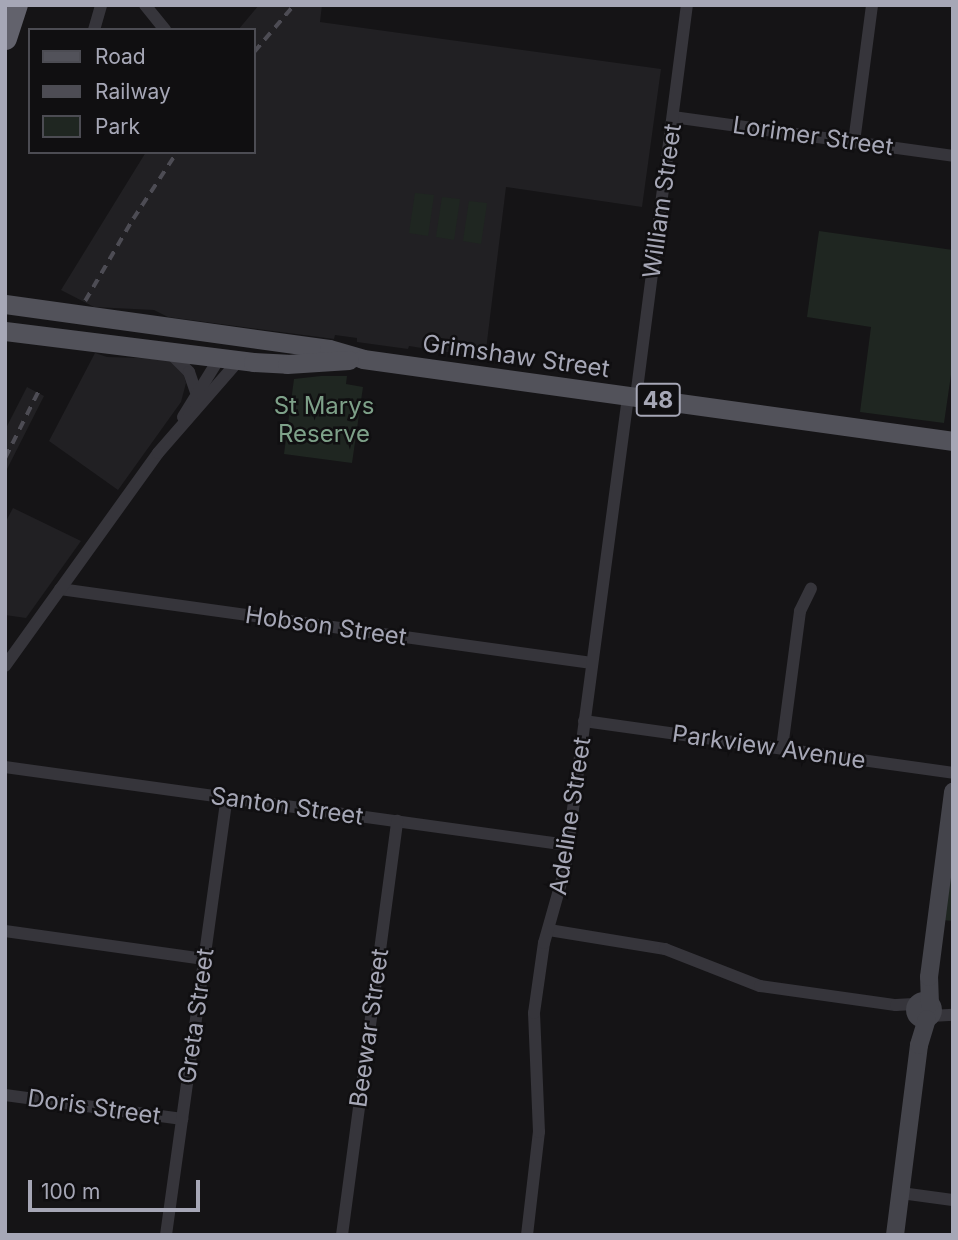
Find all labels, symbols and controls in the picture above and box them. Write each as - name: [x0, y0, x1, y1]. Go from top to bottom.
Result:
- legend: [28, 28, 256, 154]
- text: Road: [95, 44, 146, 69]
- text: Railway: [95, 79, 171, 104]
- street label: Lorimer Street: [731, 110, 895, 162]
- text: Park: [95, 114, 140, 139]
- street label: William Street: [637, 122, 687, 280]
- street label: Grimshaw Street: [421, 329, 611, 383]
- road number: 48: [635, 380, 681, 420]
- park label: St Marys Reserve: [274, 392, 374, 448]
- street label: Hobson Street: [243, 600, 409, 652]
- street label: Parkview Avenue: [670, 719, 868, 775]
- street label: Adeline Street: [543, 735, 597, 897]
- street label: Santon Street: [209, 781, 365, 831]
- street label: Greta Street: [172, 946, 220, 1086]
- street label: Beewar Street: [344, 947, 394, 1109]
- street label: Doris Street: [26, 1083, 162, 1131]
- scale bar: [32, 1166, 203, 1210]
- text: 100 m: [41, 1179, 100, 1204]

